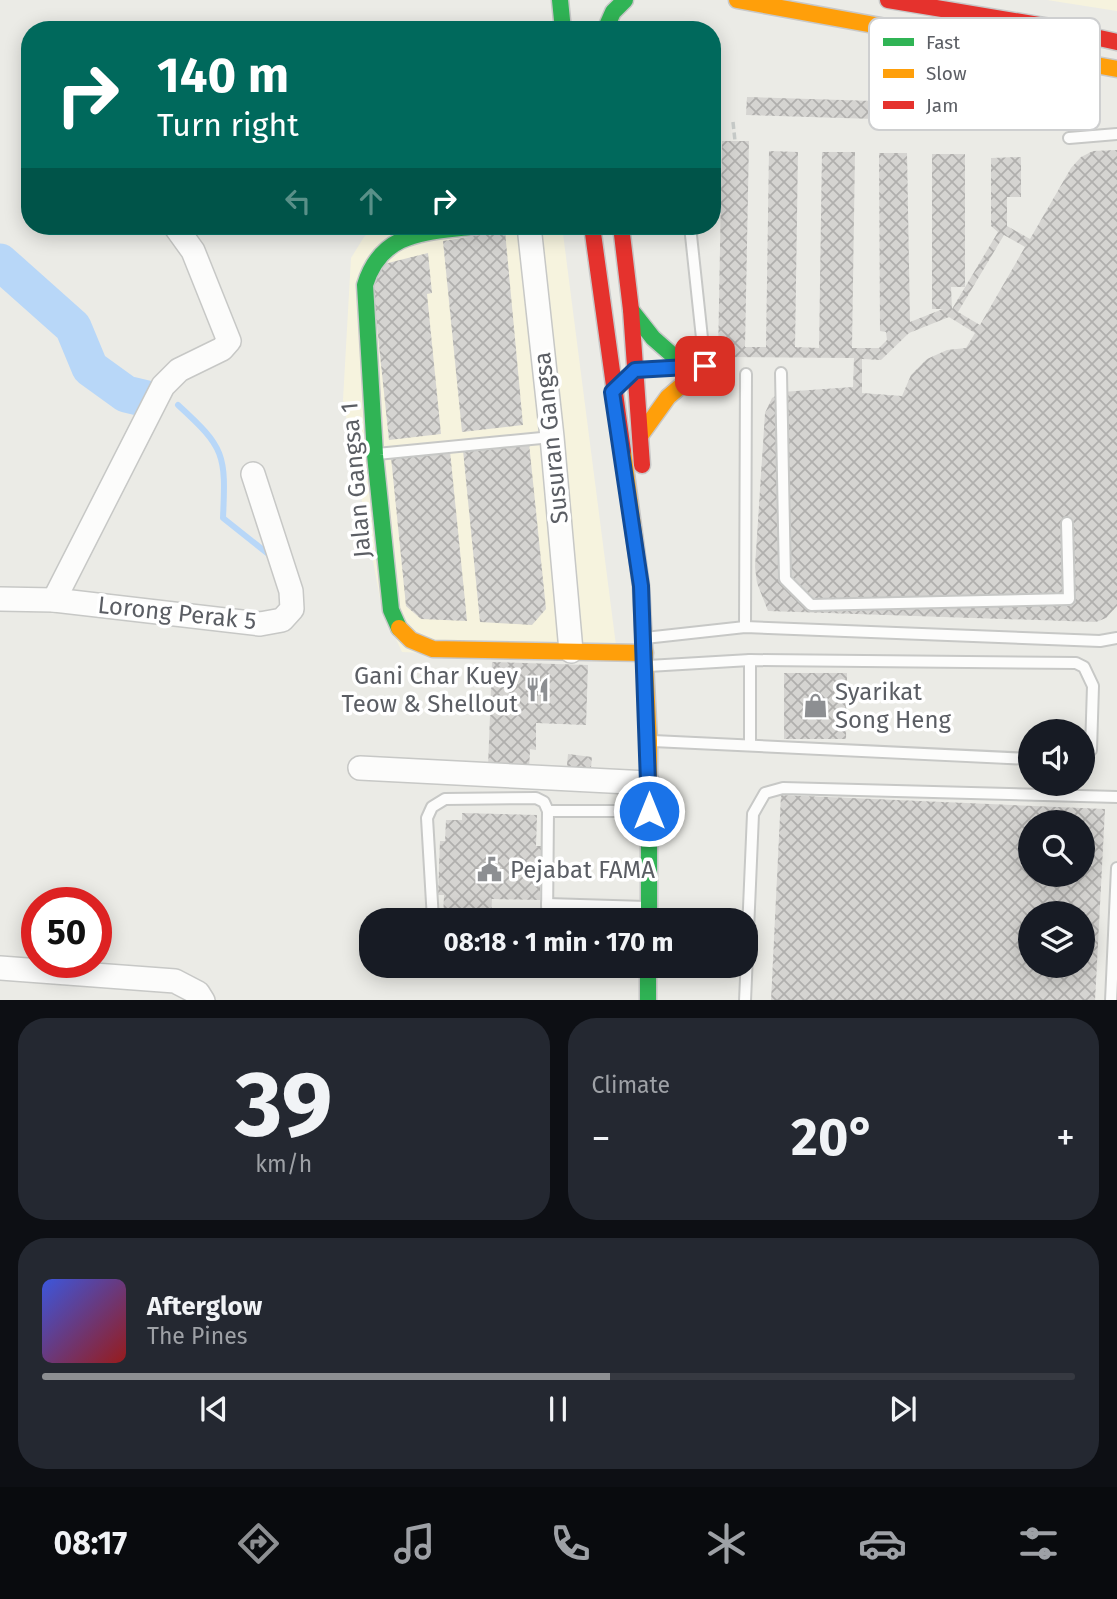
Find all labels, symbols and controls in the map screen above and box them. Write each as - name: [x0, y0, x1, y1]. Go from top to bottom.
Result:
- legend: [869, 18, 1100, 130]
- text: Fast: [926, 31, 960, 54]
- text: 140 m: [157, 46, 289, 105]
- icon: right: [42, 49, 133, 140]
- text: Slow: [926, 62, 967, 85]
- text: Jam: [926, 94, 958, 117]
- text: Turn right: [157, 106, 299, 144]
- icon: left: [279, 182, 317, 220]
- icon: ahead: [352, 182, 390, 220]
- icon: right: [425, 182, 463, 220]
- pin: [675, 336, 735, 396]
- icon: arrive: [686, 347, 724, 385]
- street label: Susuran Gangsa: [528, 351, 574, 525]
- street label: Jalan Gangsa 1: [335, 401, 377, 559]
- street label: Lorong Perak 5: [96, 591, 258, 635]
- place label: Gani Char Kuey Teow & Shellout: [342, 662, 518, 718]
- restaurant icon: Gani Char Kuey Teow & Shellout: [524, 676, 552, 704]
- place label: Syarikat Song Heng: [835, 678, 951, 734]
- shop icon: Syarikat Song Heng: [801, 692, 829, 720]
- map controls: [1018, 719, 1095, 978]
- button: sound: [1018, 719, 1095, 796]
- position arrow: [612, 774, 686, 848]
- button: search: [1018, 810, 1095, 887]
- public building icon: Pejabat FAMA: [476, 856, 504, 884]
- place label: Pejabat FAMA: [510, 856, 655, 884]
- speed limit sign: 50: [21, 887, 112, 978]
- button: layers: [1018, 901, 1095, 978]
- text: 08:18 · 1 min · 170 m: [444, 927, 673, 958]
- text: 39: [235, 1050, 332, 1159]
- text: Climate: [592, 1071, 670, 1099]
- text: 20°: [791, 1106, 875, 1169]
- text: −: [592, 1115, 611, 1161]
- text: +: [1056, 1115, 1075, 1161]
- text: km/h: [255, 1150, 312, 1178]
- text: Afterglow: [147, 1291, 262, 1322]
- text: The Pines: [147, 1322, 248, 1350]
- icon: previous: [195, 1390, 233, 1428]
- icon: pause: [539, 1390, 577, 1428]
- icon: next: [884, 1390, 922, 1428]
- icon: directions: [234, 1519, 283, 1568]
- icon: music: [390, 1519, 439, 1568]
- icon: phone: [546, 1519, 595, 1568]
- icon: climate: [702, 1519, 751, 1568]
- icon: car: [858, 1519, 907, 1568]
- icon: filters: [1014, 1519, 1063, 1568]
- text: 08:17: [54, 1524, 127, 1562]

